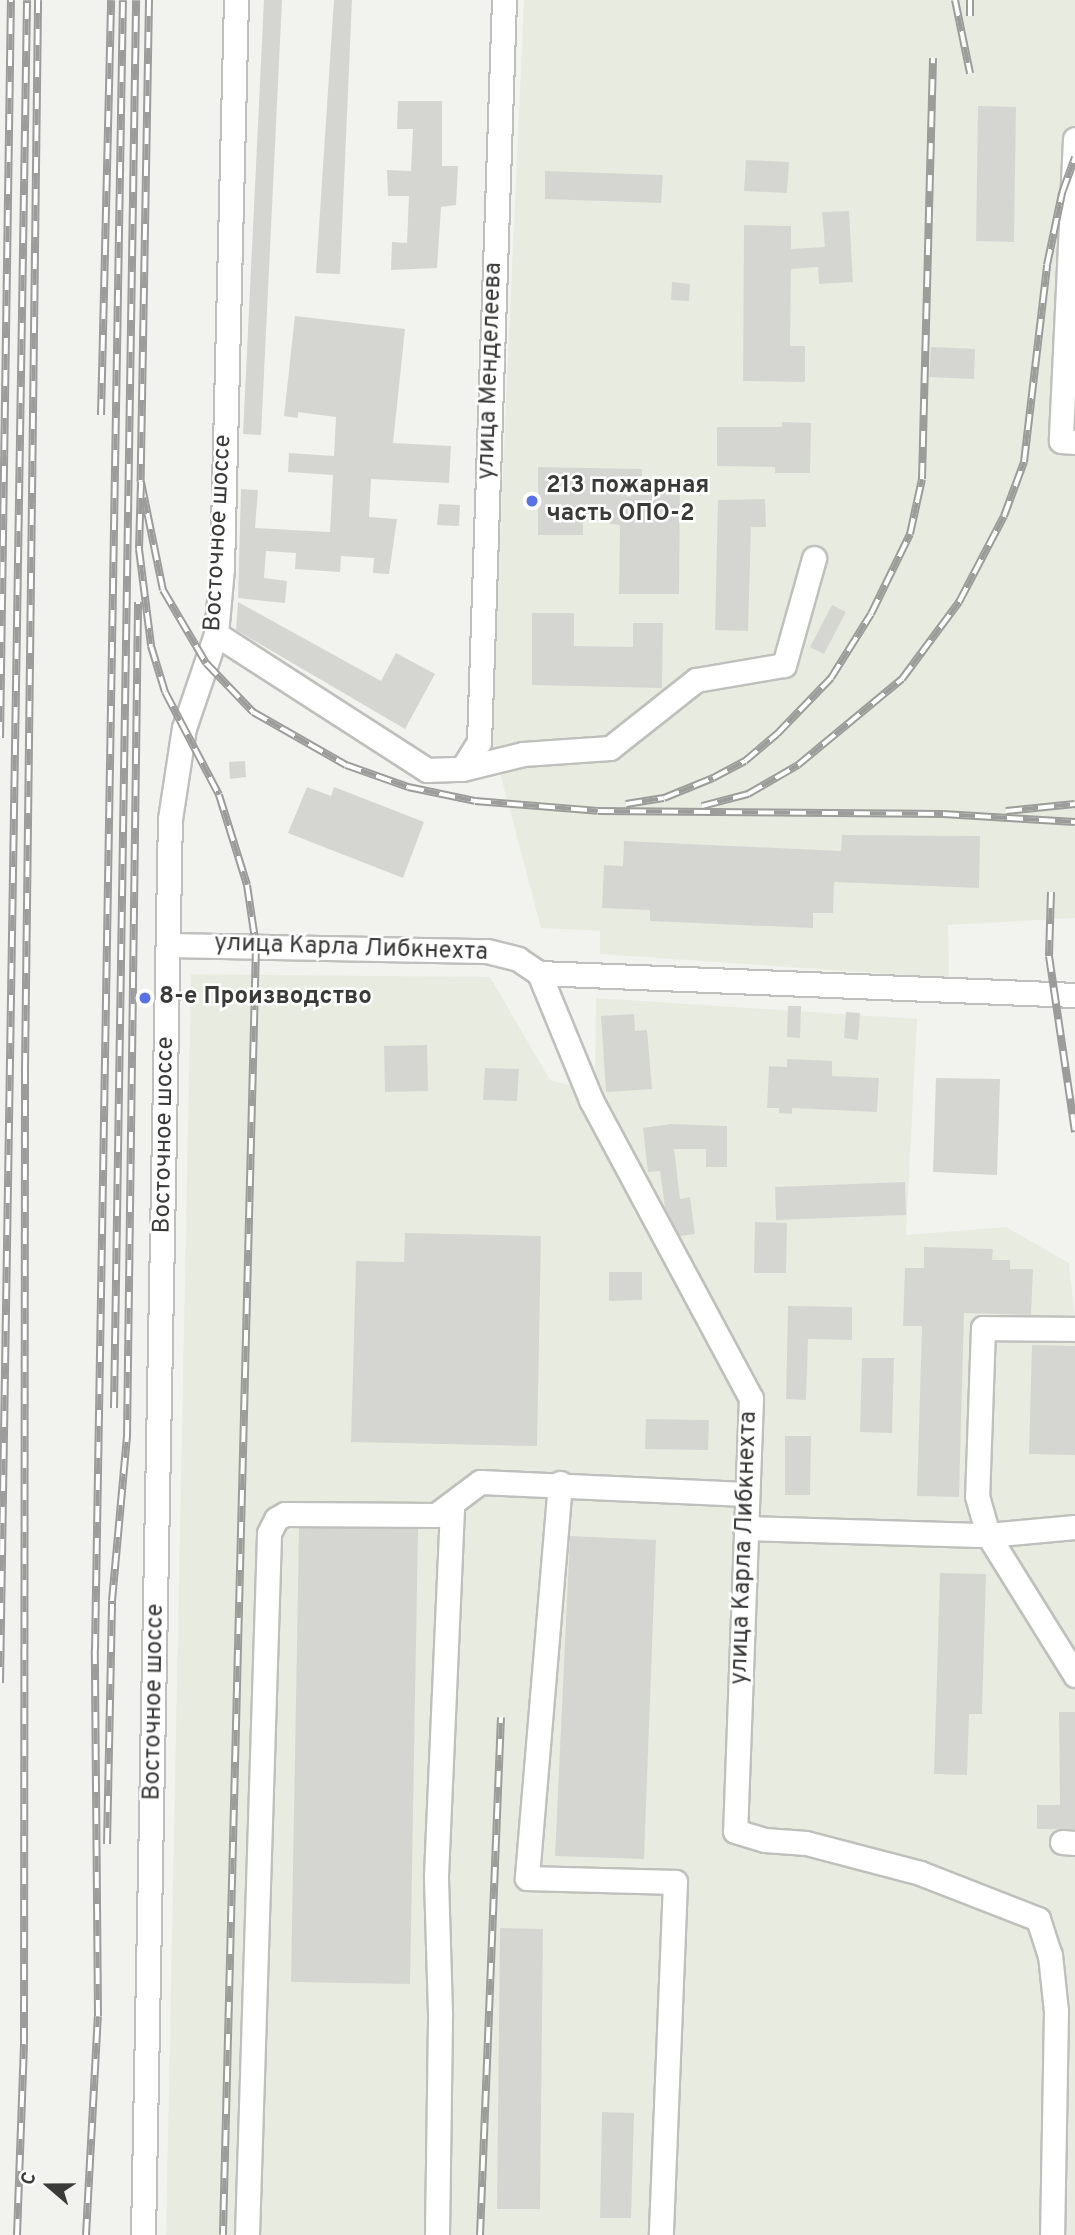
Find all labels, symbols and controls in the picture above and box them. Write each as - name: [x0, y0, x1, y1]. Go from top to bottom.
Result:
- street label: улица Менделеева: [473, 262, 509, 480]
- street label: Восточное шоссе: [199, 434, 239, 632]
- place label: 213 пожарная часть ОПО-2: [546, 473, 709, 529]
- marker: 213 пожарная часть ОПО-2: [524, 493, 540, 509]
- street label: улица Карла Либкнехта: [214, 930, 488, 968]
- place label: 8-е Производство: [159, 984, 372, 1012]
- marker: 8-е Производство: [137, 990, 153, 1006]
- street label: Восточное шоссе: [149, 1036, 181, 1234]
- street label: улица Карла Либкнехта: [726, 1411, 764, 1685]
- street label: Восточное шоссе: [139, 1603, 171, 1801]
- north arrow: [14, 2151, 84, 2221]
- text: С: [16, 2169, 43, 2189]

